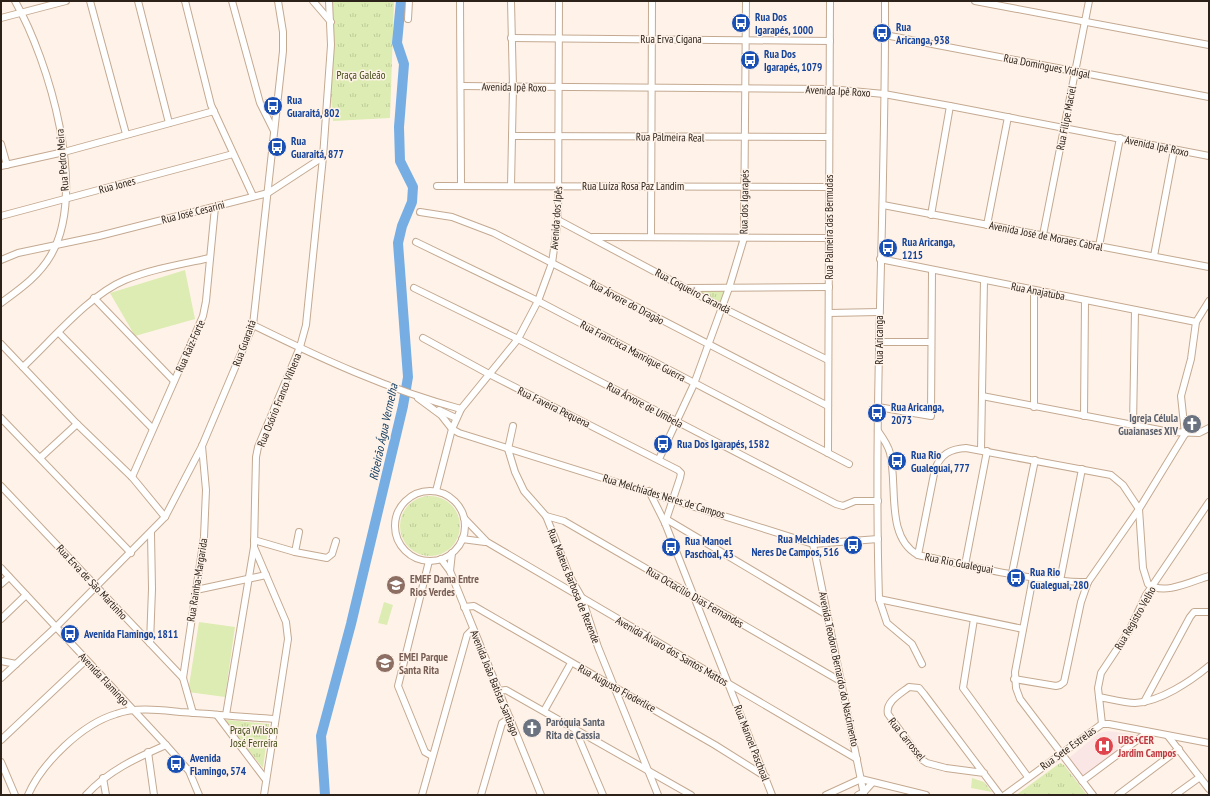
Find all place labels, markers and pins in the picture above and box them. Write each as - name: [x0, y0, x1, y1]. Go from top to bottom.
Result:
- place label: Rua Dos Igarapés, 1000: [755, 10, 813, 37]
- bus stop icon: Rua Dos Igarapés, 1000: [730, 12, 752, 34]
- place label: Rua Aricanga, 938: [895, 20, 950, 47]
- bus stop icon: Rua Aricanga, 938: [871, 22, 893, 44]
- place label: Rua Dos Igarapés, 1079: [764, 47, 822, 74]
- bus stop icon: Rua Dos Igarapés, 1079: [739, 49, 761, 71]
- place label: Rua Guaraitá, 802: [287, 93, 340, 120]
- bus stop icon: Rua Guaraitá, 802: [262, 95, 284, 117]
- place label: Rua Guaraitá, 877: [291, 134, 344, 161]
- bus stop icon: Rua Guaraitá, 877: [266, 136, 288, 158]
- place label: Rua Aricanga, 1215: [902, 235, 955, 262]
- bus stop icon: Rua Aricanga, 1215: [877, 237, 899, 259]
- place label: Rua Aricanga, 2073: [891, 400, 944, 427]
- bus stop icon: Rua Aricanga, 2073: [866, 402, 888, 424]
- place label: Igreja Célula Guaianases XIV: [1118, 411, 1178, 438]
- church icon: Igreja Célula Guaianases XIV: [1181, 413, 1203, 435]
- bus stop icon: Rua Dos Igarapés, 1582: [652, 433, 674, 455]
- place label: Rua Dos Igarapés, 1582: [677, 437, 769, 451]
- place label: Rua Rio Gualeguai, 777: [911, 448, 970, 475]
- bus stop icon: Rua Rio Gualeguai, 777: [886, 450, 908, 472]
- place label: Rua Melchiades Neres De Campos, 516: [751, 532, 839, 559]
- place label: Rua Manoel Paschoal, 43: [685, 534, 734, 561]
- bus stop icon: Rua Melchiades Neres De Campos, 516: [842, 534, 864, 556]
- bus stop icon: Rua Manoel Paschoal, 43: [660, 536, 682, 558]
- place label: Rua Rio Gualeguai, 280: [1030, 565, 1089, 592]
- bus stop icon: Rua Rio Gualeguai, 280: [1005, 567, 1027, 589]
- place label: EMEF Dama Entre Rios Verdes: [410, 572, 479, 599]
- school or university icon: EMEF Dama Entre Rios Verdes: [385, 574, 407, 596]
- bus stop icon: Avenida Flamingo, 1811: [59, 623, 81, 645]
- place label: Avenida Flamingo, 1811: [83, 627, 178, 641]
- place label: EMEI Parque Santa Rita: [399, 650, 448, 677]
- school or university icon: EMEI Parque Santa Rita: [374, 652, 396, 674]
- place label: Paróquia Santa Rita de Cassia: [546, 715, 605, 742]
- church icon: Paróquia Santa Rita de Cassia: [521, 717, 543, 739]
- place label: UBS+CER Jardim Campos: [1117, 733, 1176, 760]
- hospital icon: UBS+CER Jardim Campos: [1093, 735, 1115, 757]
- place label: Avenida Flamingo, 574: [189, 751, 247, 778]
- bus stop icon: Avenida Flamingo, 574: [165, 753, 187, 775]

